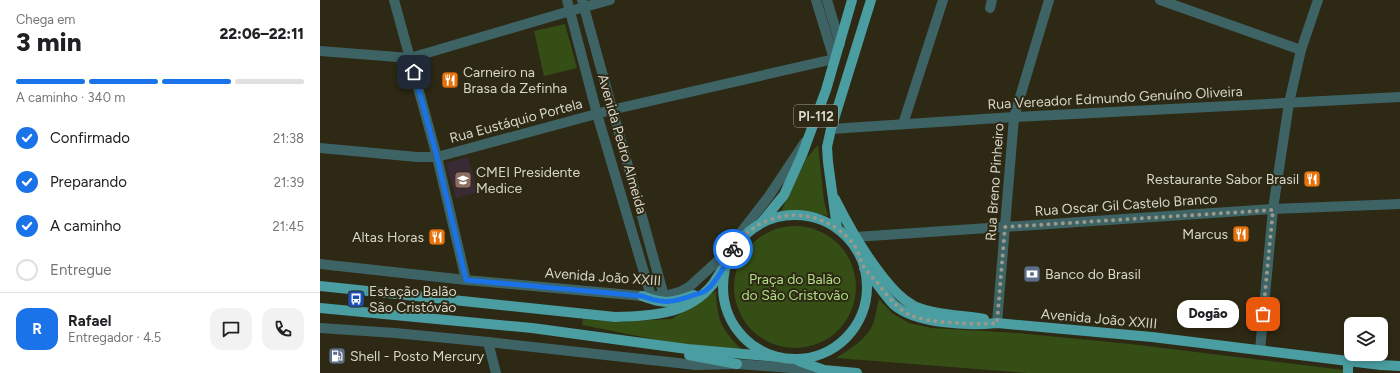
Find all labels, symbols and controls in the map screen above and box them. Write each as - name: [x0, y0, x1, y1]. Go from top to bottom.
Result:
- text: Chega em: [16, 12, 75, 27]
- text: 22:06–22:11: [219, 25, 304, 43]
- text: 3 min: [16, 26, 82, 58]
- pin: [397, 55, 431, 89]
- icon: home: [403, 61, 425, 83]
- place label: Carneiro na Brasa da Zefinha: [463, 64, 567, 97]
- restaurant icon: Carneiro na Brasa da Zefinha: [440, 70, 460, 90]
- street label: Avenida Pedro Almeida: [594, 72, 650, 216]
- street label: Rua Vereador Edmundo Genuíno Oliveira: [987, 83, 1243, 113]
- text: A caminho · 340 m: [16, 90, 125, 105]
- street label: Rua Eustáquio Portela: [448, 95, 584, 147]
- road number: PI-112: [794, 105, 838, 127]
- street label: Rua Breno Pinheiro: [982, 122, 1008, 242]
- icon: check: [16, 127, 38, 149]
- text: Confirmado: [50, 129, 130, 147]
- text: 21:38: [273, 131, 304, 146]
- place label: CMEI Presidente Medice: [476, 164, 581, 197]
- restaurant icon: Restaurante Sabor Brasil: [1302, 169, 1322, 189]
- school or university icon: CMEI Presidente Medice: [453, 170, 473, 190]
- icon: check: [16, 171, 38, 193]
- place label: Restaurante Sabor Brasil: [1146, 171, 1299, 188]
- text: Preparando: [50, 173, 127, 191]
- text: 21:39: [274, 175, 304, 190]
- street label: Rua Oscar Gil Castelo Branco: [1034, 190, 1218, 220]
- icon: check: [16, 215, 38, 237]
- text: A caminho: [50, 217, 121, 235]
- text: 21:45: [273, 219, 304, 234]
- restaurant icon: Marcus: [1231, 224, 1251, 244]
- place label: Marcus: [1182, 226, 1228, 243]
- restaurant icon: Altas Horas: [427, 227, 447, 247]
- place label: Altas Horas: [352, 229, 424, 246]
- courier: [713, 229, 753, 269]
- icon: bike: [722, 238, 744, 260]
- text: Entregue: [50, 261, 112, 279]
- street label: Avenida João XXIII: [544, 264, 662, 290]
- bank icon: Banco do Brasil: [1022, 264, 1042, 284]
- place label: Banco do Brasil: [1045, 266, 1141, 283]
- park label: Praça do Balão do São Cristovão: [741, 271, 849, 304]
- place label: Estação Balão São Cristóvão: [369, 283, 457, 316]
- bus stop icon: Estação Balão São Cristóvão: [346, 289, 366, 309]
- pin: [1246, 297, 1280, 331]
- callout: Dogão: [1177, 300, 1239, 328]
- icon: bag: [1252, 303, 1274, 325]
- street label: Avenida João XXIII: [1040, 305, 1158, 333]
- text: Dogão: [1188, 306, 1228, 321]
- button: chat: [210, 308, 252, 350]
- button: phone: [262, 308, 304, 350]
- text: Rafael: [68, 312, 111, 330]
- map controls: [1344, 317, 1388, 361]
- button: layers: [1344, 317, 1388, 361]
- text: R: [32, 320, 42, 338]
- text: Entregador · 4.5: [68, 330, 161, 345]
- fuel station icon: Shell - Posto Mercury: [327, 346, 347, 366]
- place label: Shell - Posto Mercury: [350, 348, 485, 365]

